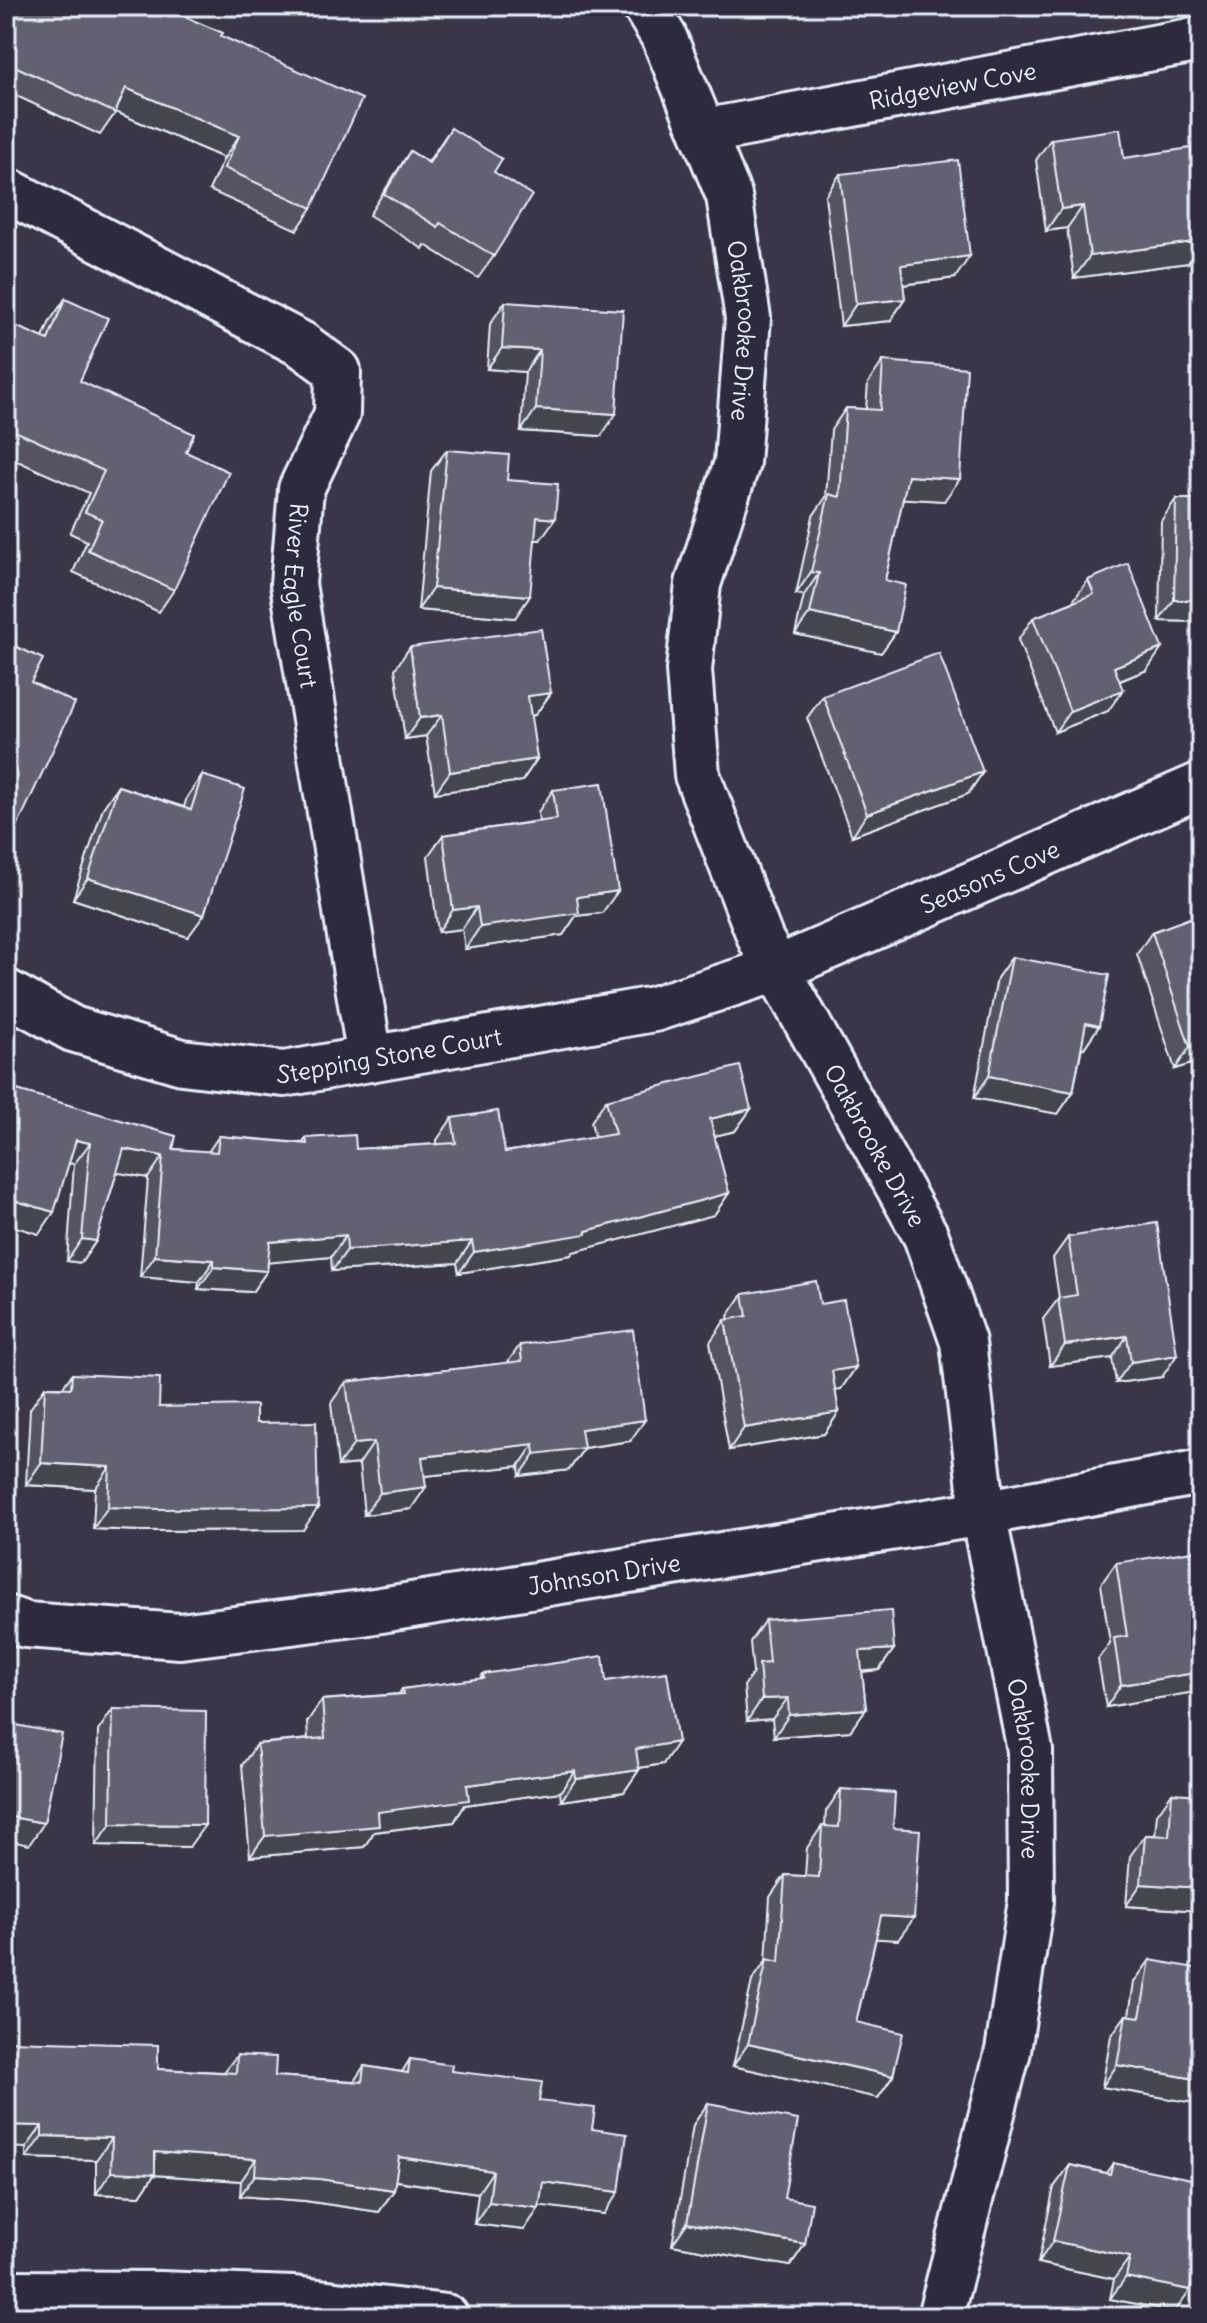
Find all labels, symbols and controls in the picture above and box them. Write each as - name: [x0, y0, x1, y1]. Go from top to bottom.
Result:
- street label: Ridgeview Cove: [867, 55, 1039, 116]
- street label: Oakbrooke Drive: [721, 238, 763, 422]
- street label: River Eagle Court: [277, 502, 325, 690]
- street label: Seasons Cove: [916, 833, 1064, 920]
- street label: Stepping Stone Court: [275, 1021, 504, 1090]
- street label: Oakbrooke Drive: [818, 1059, 933, 1232]
- street label: Johnson Drive: [525, 1547, 682, 1601]
- street label: Oakbrooke Drive: [1001, 1676, 1046, 1859]

